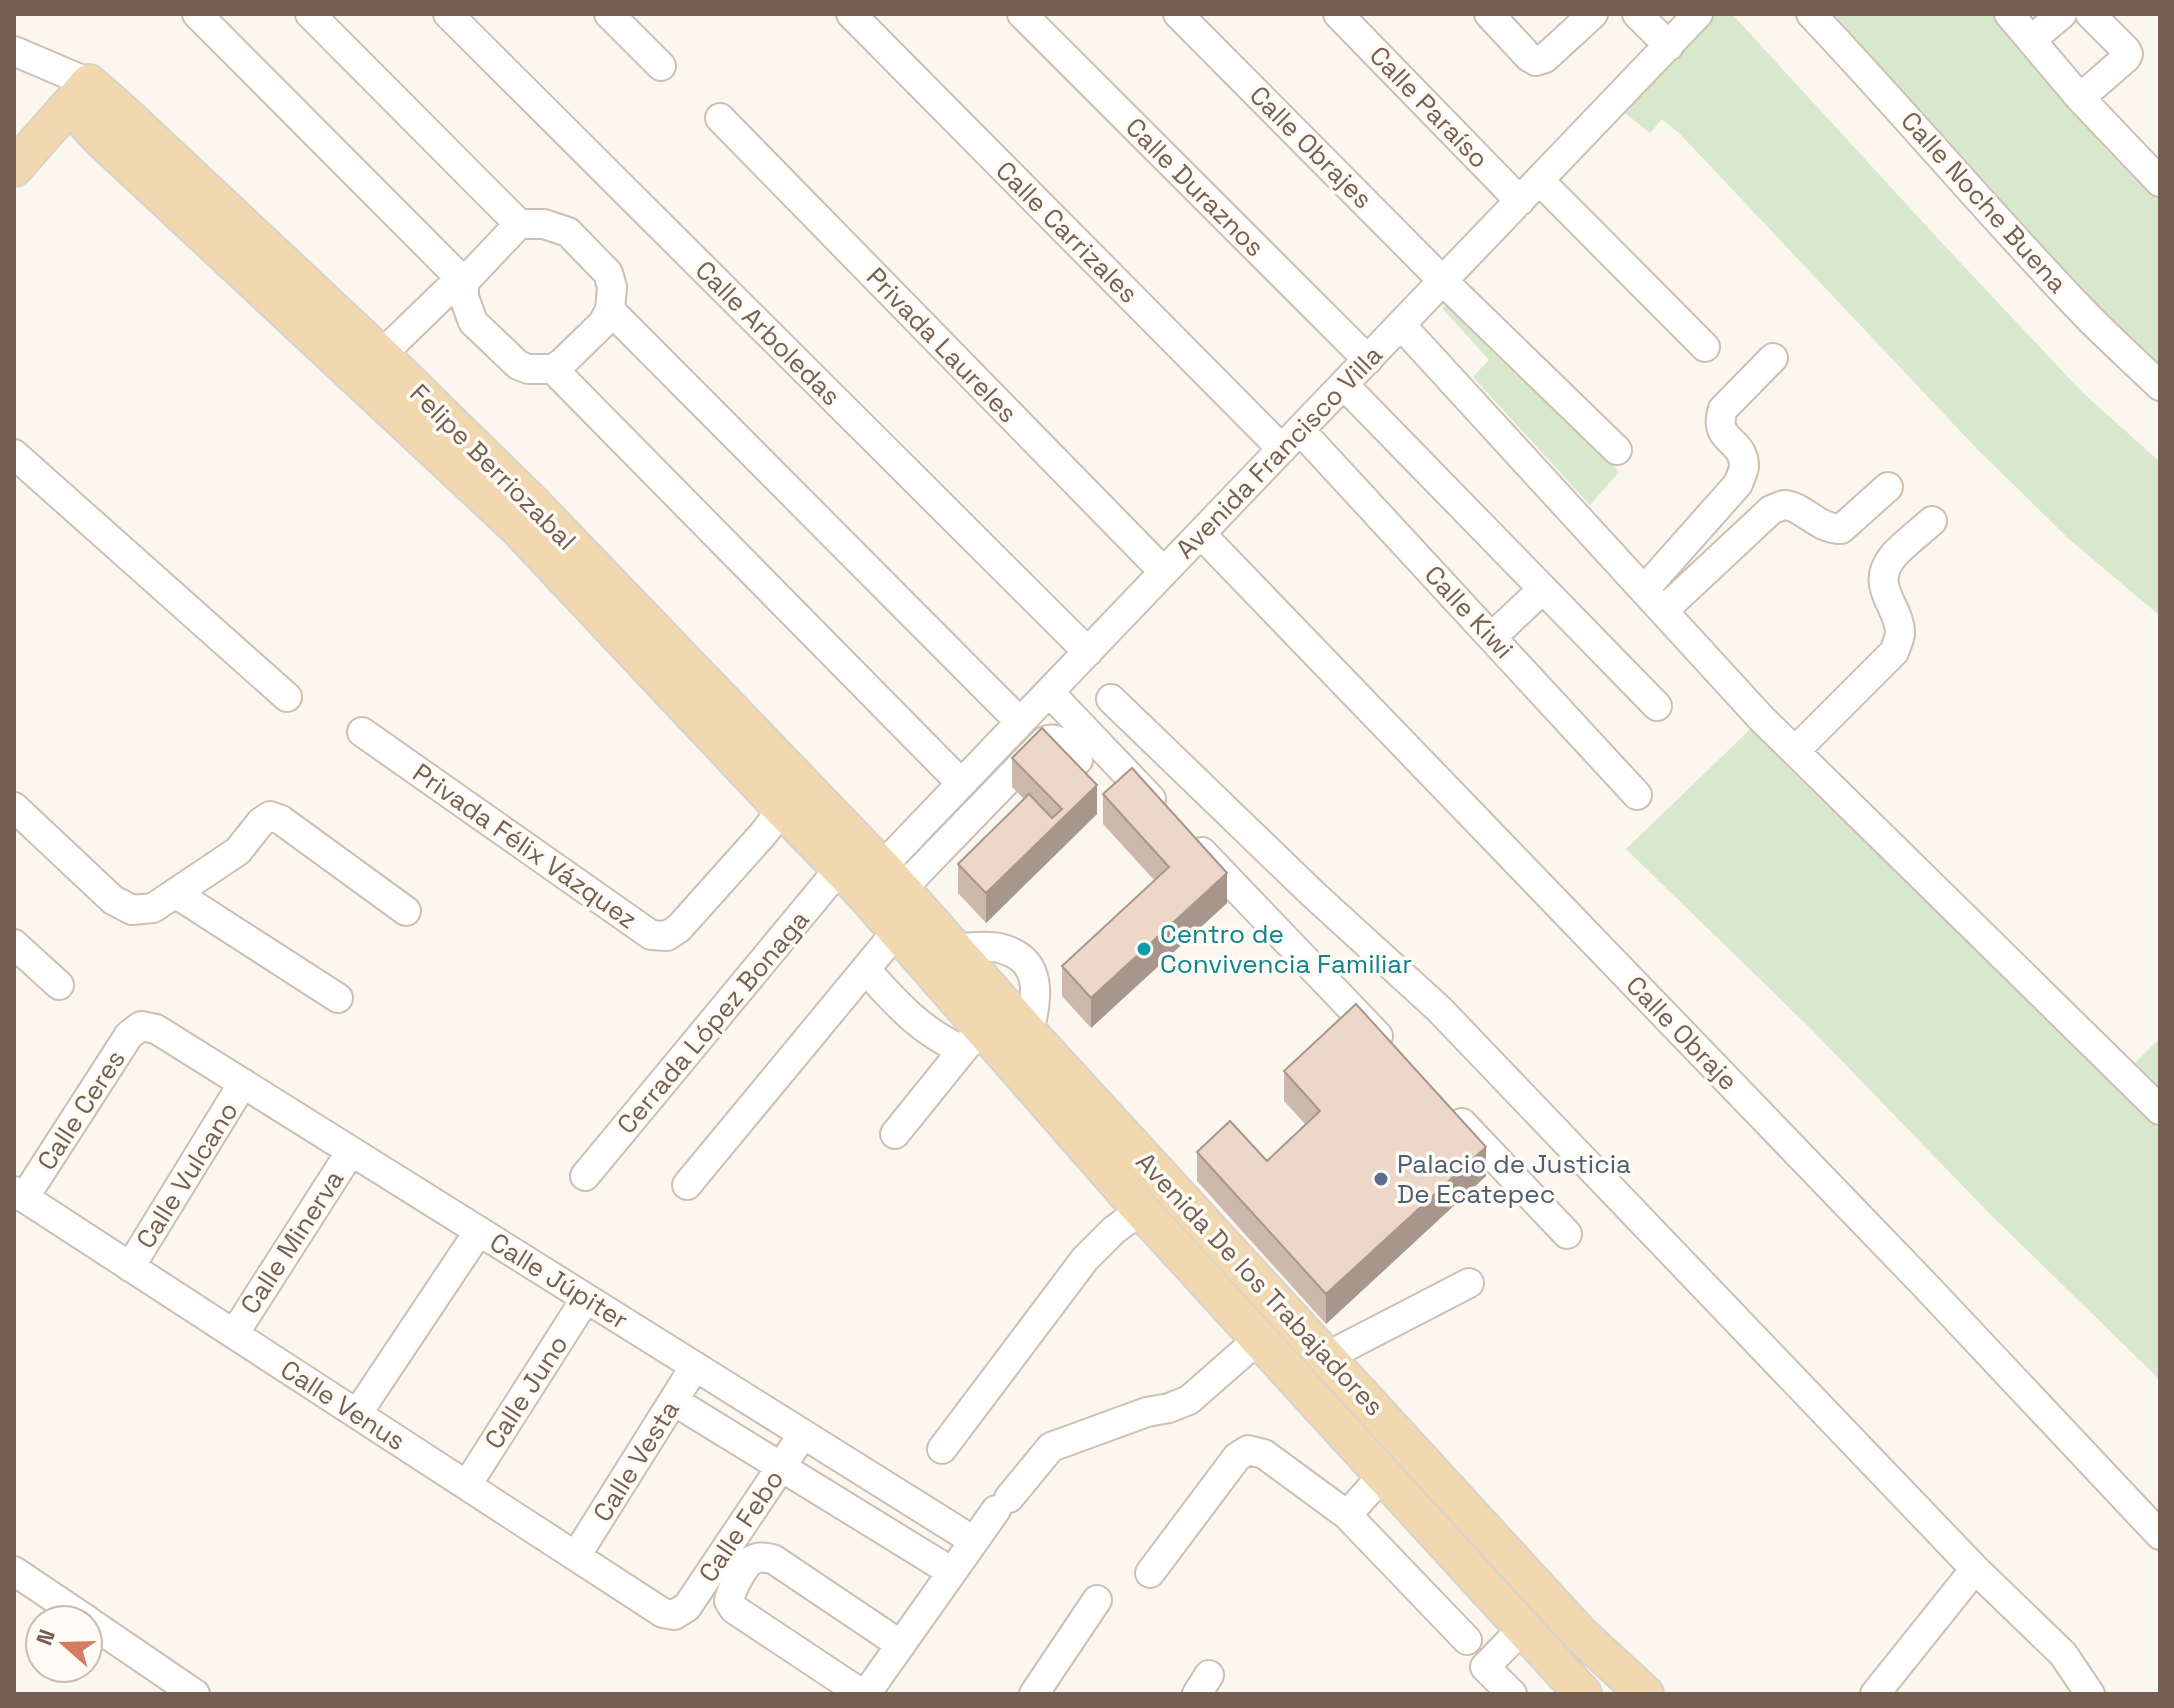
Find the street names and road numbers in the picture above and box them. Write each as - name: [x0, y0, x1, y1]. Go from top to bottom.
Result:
- street label: Calle Paraíso: [1362, 39, 1496, 175]
- street label: Calle Obrajes: [1242, 78, 1380, 216]
- street label: Calle Noche Buena: [1894, 104, 2075, 300]
- street label: Calle Duraznos: [1118, 110, 1272, 264]
- street label: Calle Carrizales: [989, 154, 1145, 310]
- street label: Calle Arboledas: [688, 253, 848, 413]
- street label: Privada Laureles: [859, 260, 1025, 430]
- street label: Avenida Francisco Villa: [1168, 338, 1390, 566]
- street label: Felipe Berriozabal: [403, 377, 583, 557]
- street label: Calle Kiwi: [1417, 558, 1521, 666]
- street label: Privada Félix Vázquez: [406, 756, 644, 936]
- street label: Cerrada López Bonaga: [609, 903, 817, 1141]
- street label: Calle Obraje: [1619, 968, 1745, 1098]
- street label: Calle Ceres: [29, 1043, 133, 1177]
- street label: Calle Vulcano: [128, 1095, 246, 1255]
- street label: Avenida De los Trabajadores: [1129, 1145, 1391, 1423]
- street label: Calle Minerva: [233, 1164, 351, 1320]
- street label: Calle Júpiter: [483, 1225, 635, 1337]
- street label: Calle Juno: [477, 1329, 575, 1455]
- street label: Calle Venus: [274, 1352, 412, 1458]
- street label: Calle Vesta: [585, 1394, 687, 1528]
- street label: Calle Febo: [691, 1463, 791, 1589]

